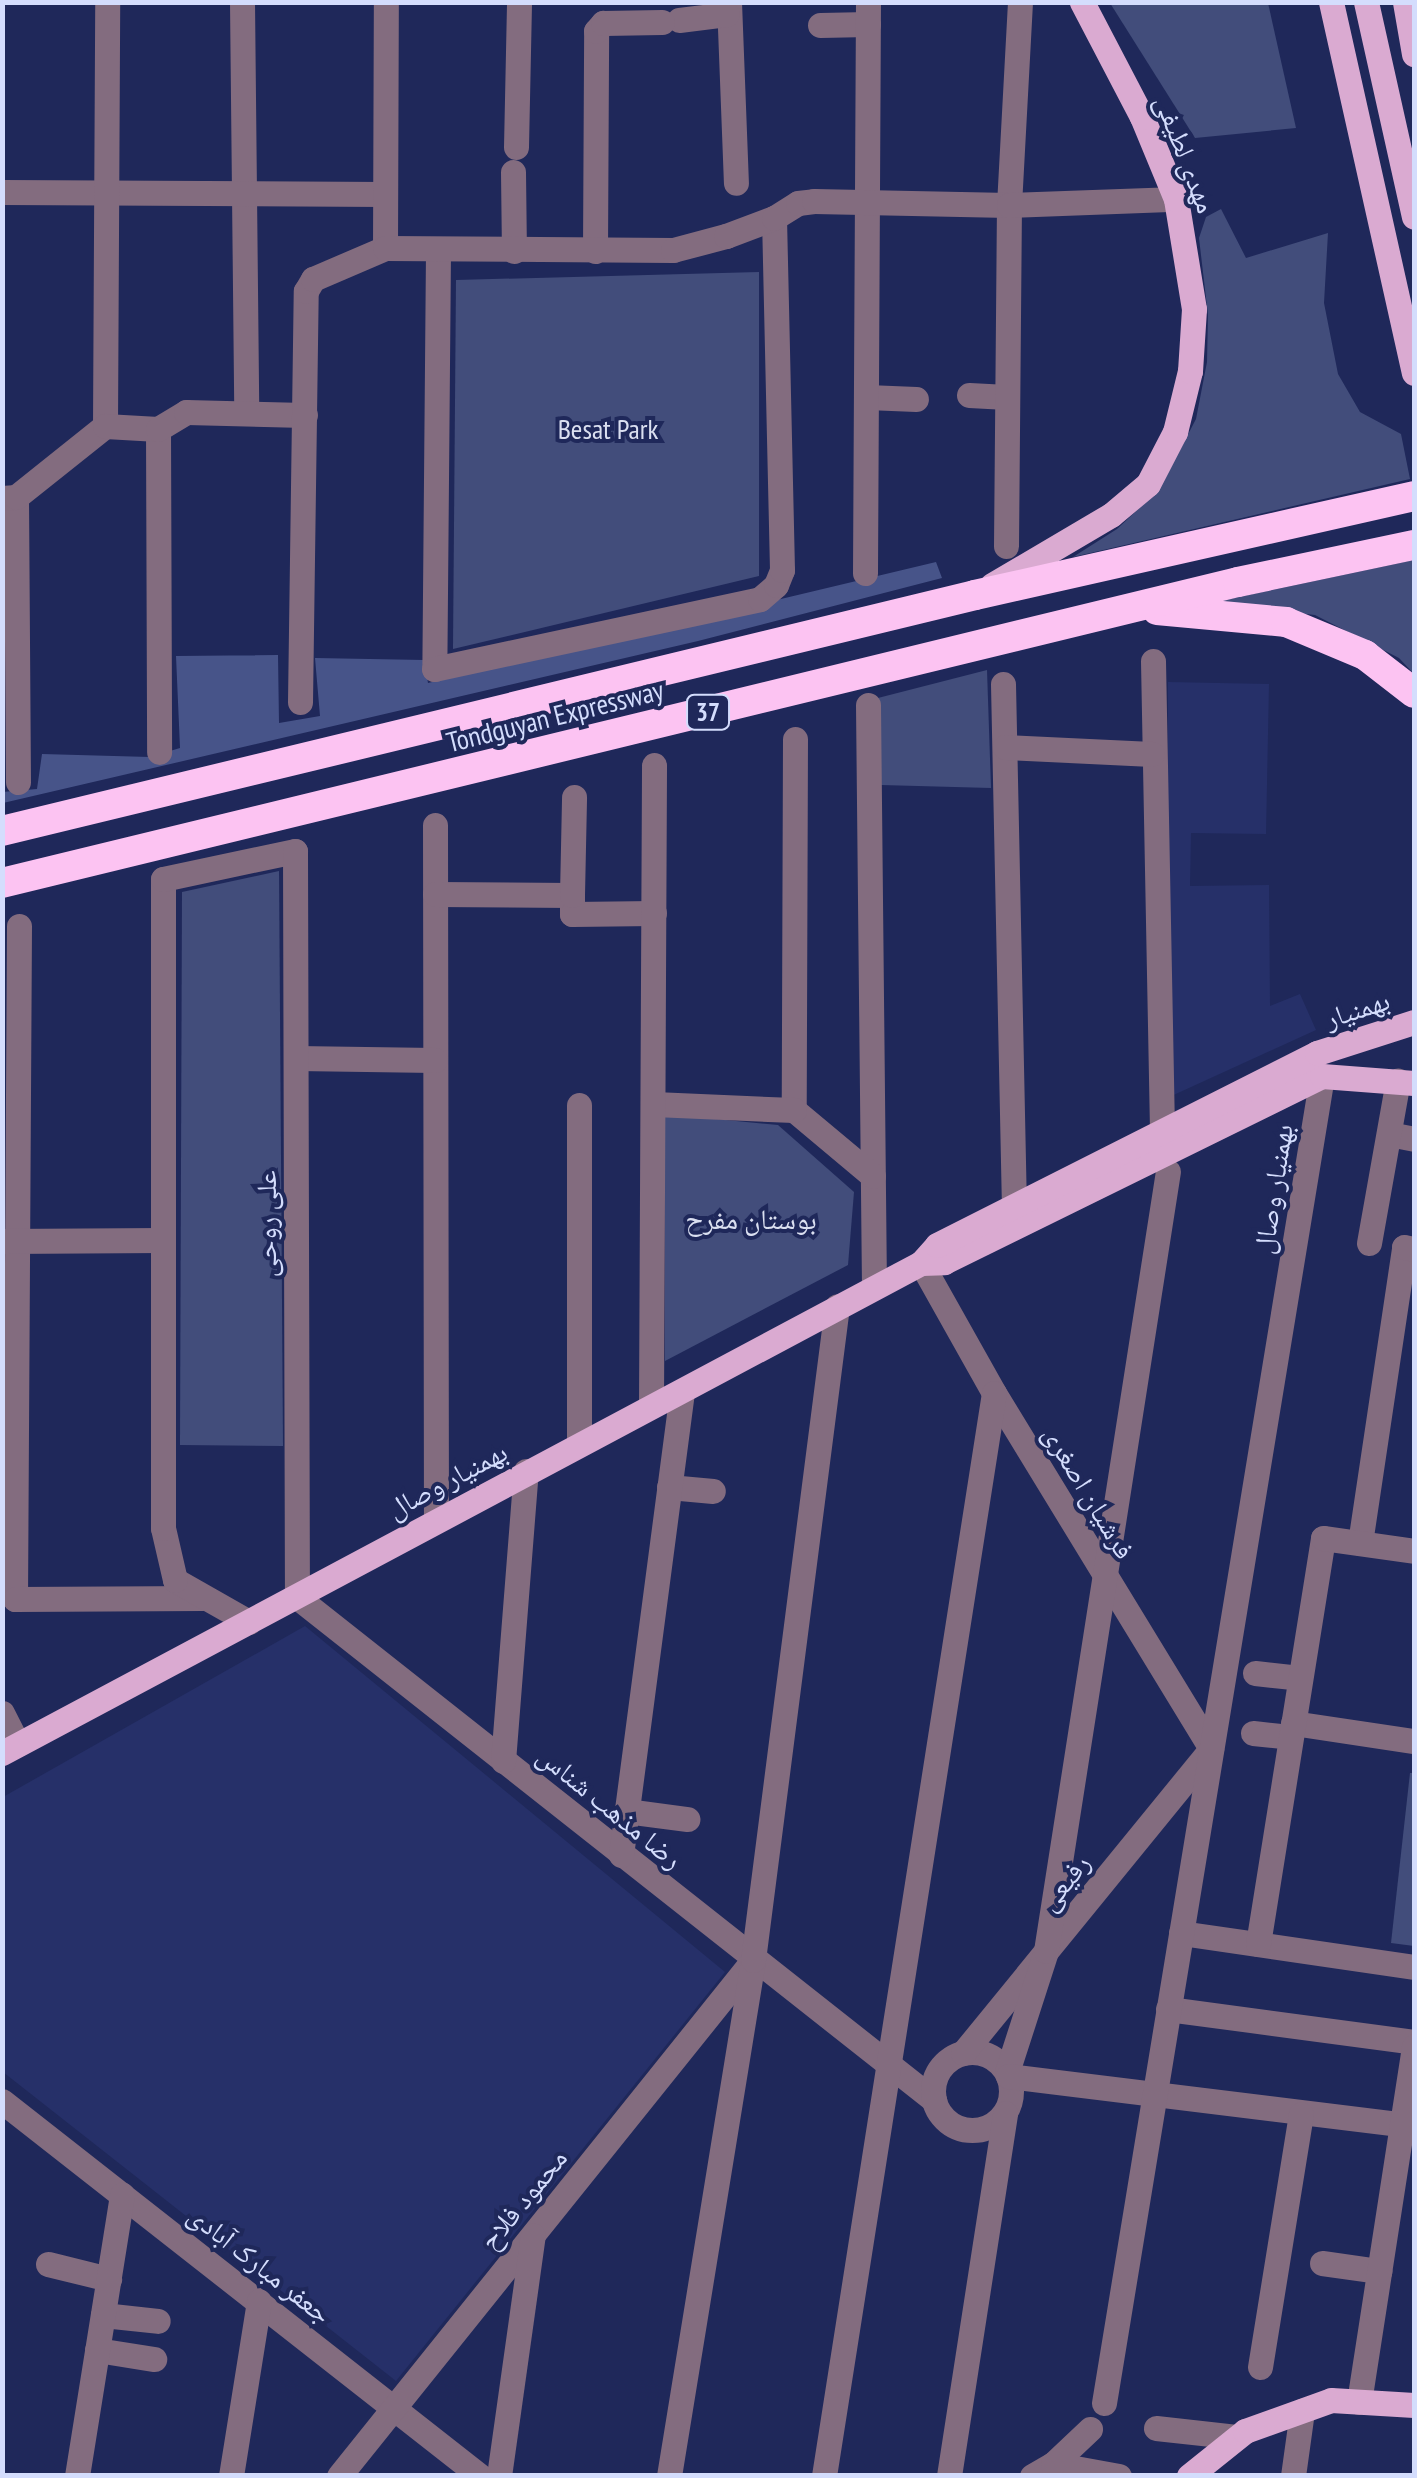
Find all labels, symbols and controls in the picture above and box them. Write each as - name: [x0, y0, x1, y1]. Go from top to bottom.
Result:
- street label: مهدی لطیفی: [1148, 90, 1224, 218]
- park label: Besat Park: [558, 412, 658, 446]
- street label: Tondguyan Expressway: [443, 673, 667, 759]
- road number: 37: [686, 692, 730, 732]
- street label: بهمنیار: [1320, 983, 1394, 1035]
- street label: بهمنیار وصال: [1246, 1122, 1300, 1256]
- street label: علی روحی: [249, 1170, 283, 1278]
- park label: بوستان مفرح: [685, 1202, 817, 1236]
- street label: فرشیان اصغری: [1036, 1419, 1142, 1565]
- street label: بهمنیار وصال: [381, 1434, 513, 1526]
- street label: رضا مذهب شناس: [531, 1738, 689, 1876]
- street label: رفیعی: [1031, 1847, 1097, 1917]
- street label: محمود فلاح: [472, 2142, 574, 2256]
- street label: جعفر مبارک آبادی: [182, 2198, 338, 2330]

